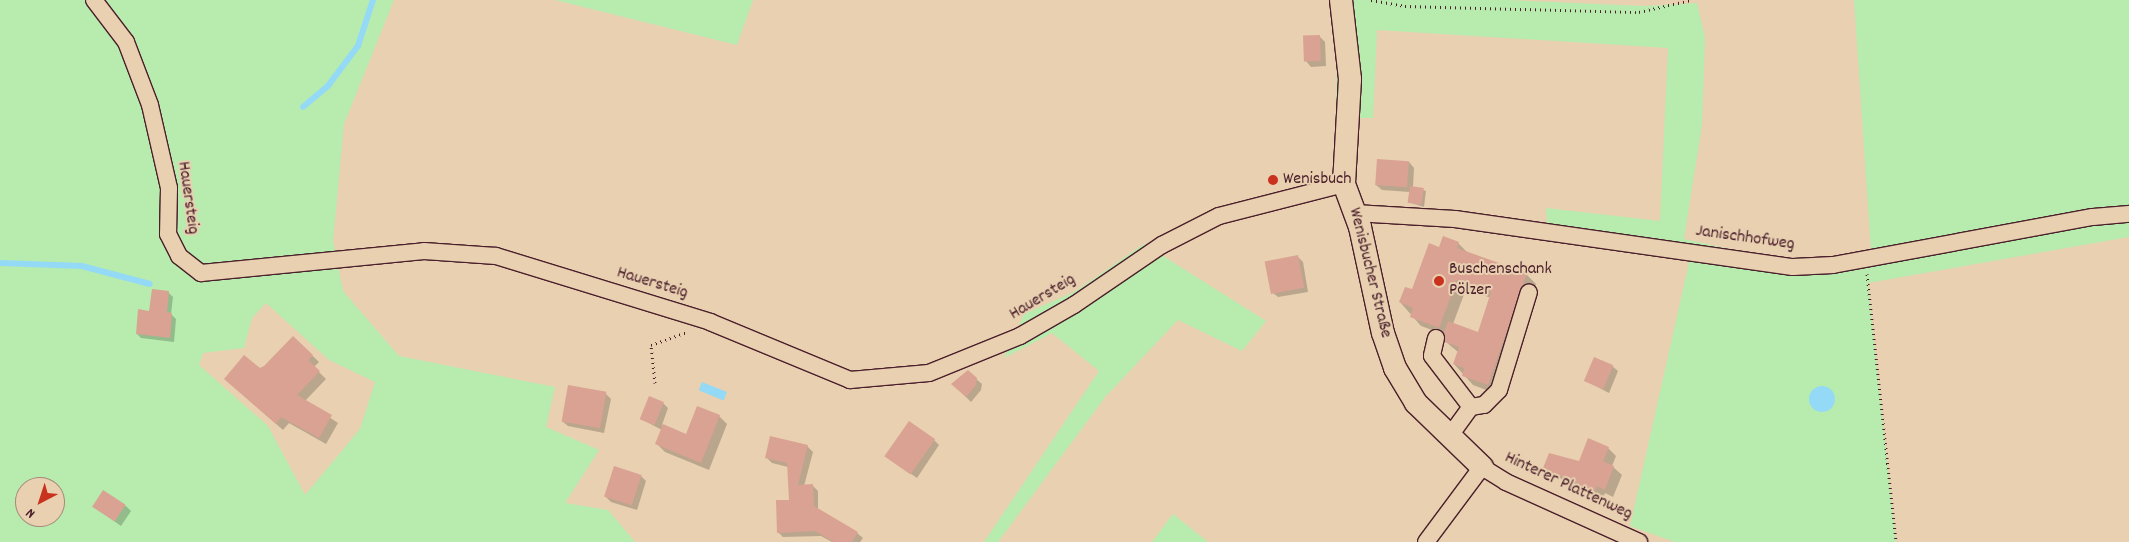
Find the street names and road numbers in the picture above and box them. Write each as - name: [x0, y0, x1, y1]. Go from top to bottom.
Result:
- street label: Hauersteig: [171, 160, 203, 236]
- street label: Wenisbucher Straße: [1342, 206, 1396, 340]
- street label: Janischhofweg: [1694, 221, 1796, 257]
- street label: Hauersteig: [614, 263, 690, 305]
- street label: Hauersteig: [1006, 270, 1080, 326]
- street label: Hinterer Plattenweg: [1501, 448, 1635, 526]

